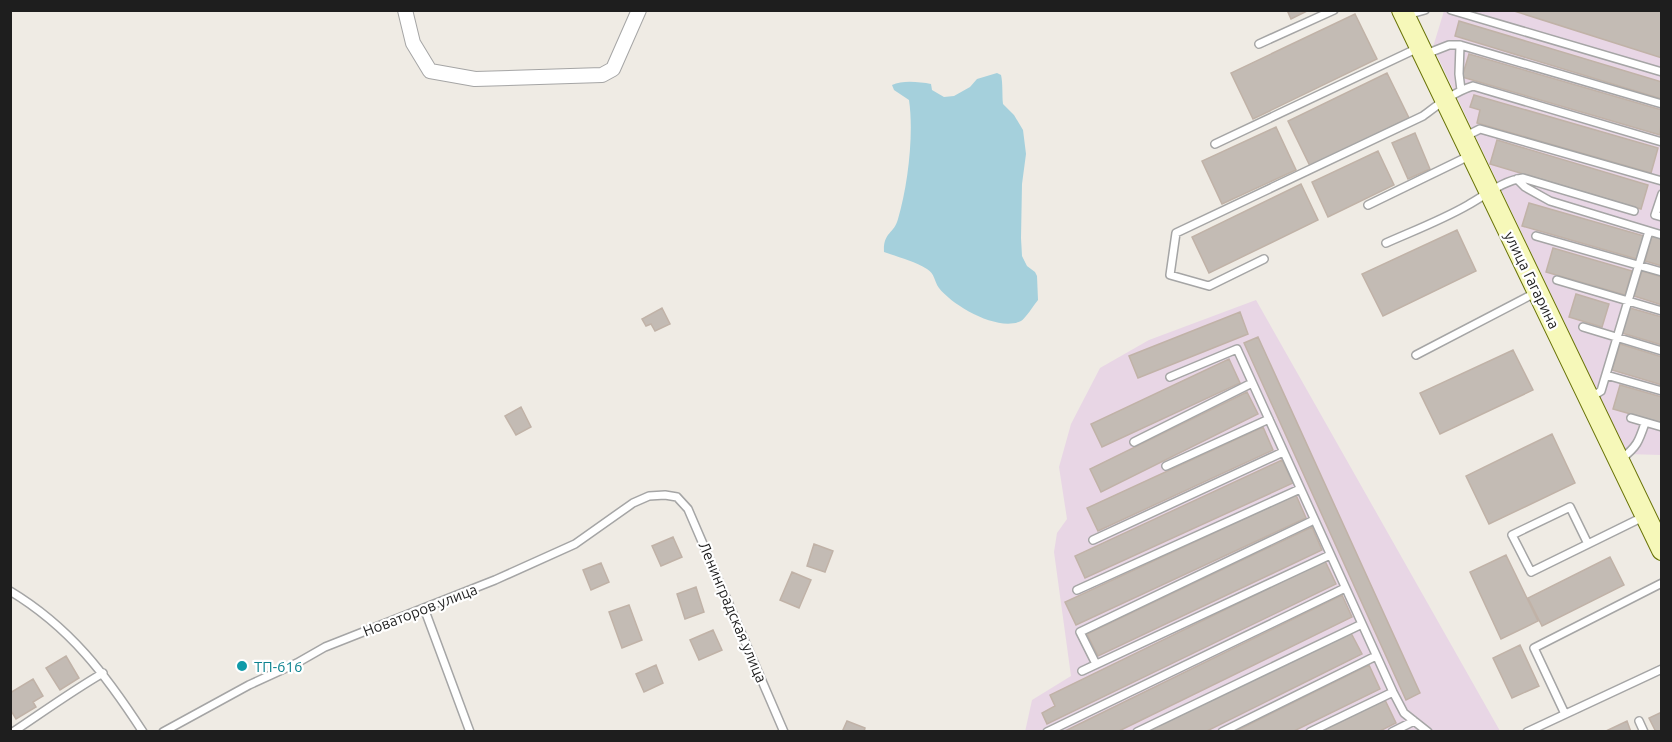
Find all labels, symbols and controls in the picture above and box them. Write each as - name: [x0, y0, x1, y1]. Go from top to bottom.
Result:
- street label: улица Гагарина: [1501, 229, 1563, 331]
- street label: Ленинградская улица: [696, 539, 770, 685]
- street label: Новаторов улица: [360, 580, 480, 640]
- place label: ТП-616: [254, 658, 302, 675]
- marker: ТП-616: [235, 659, 249, 673]

